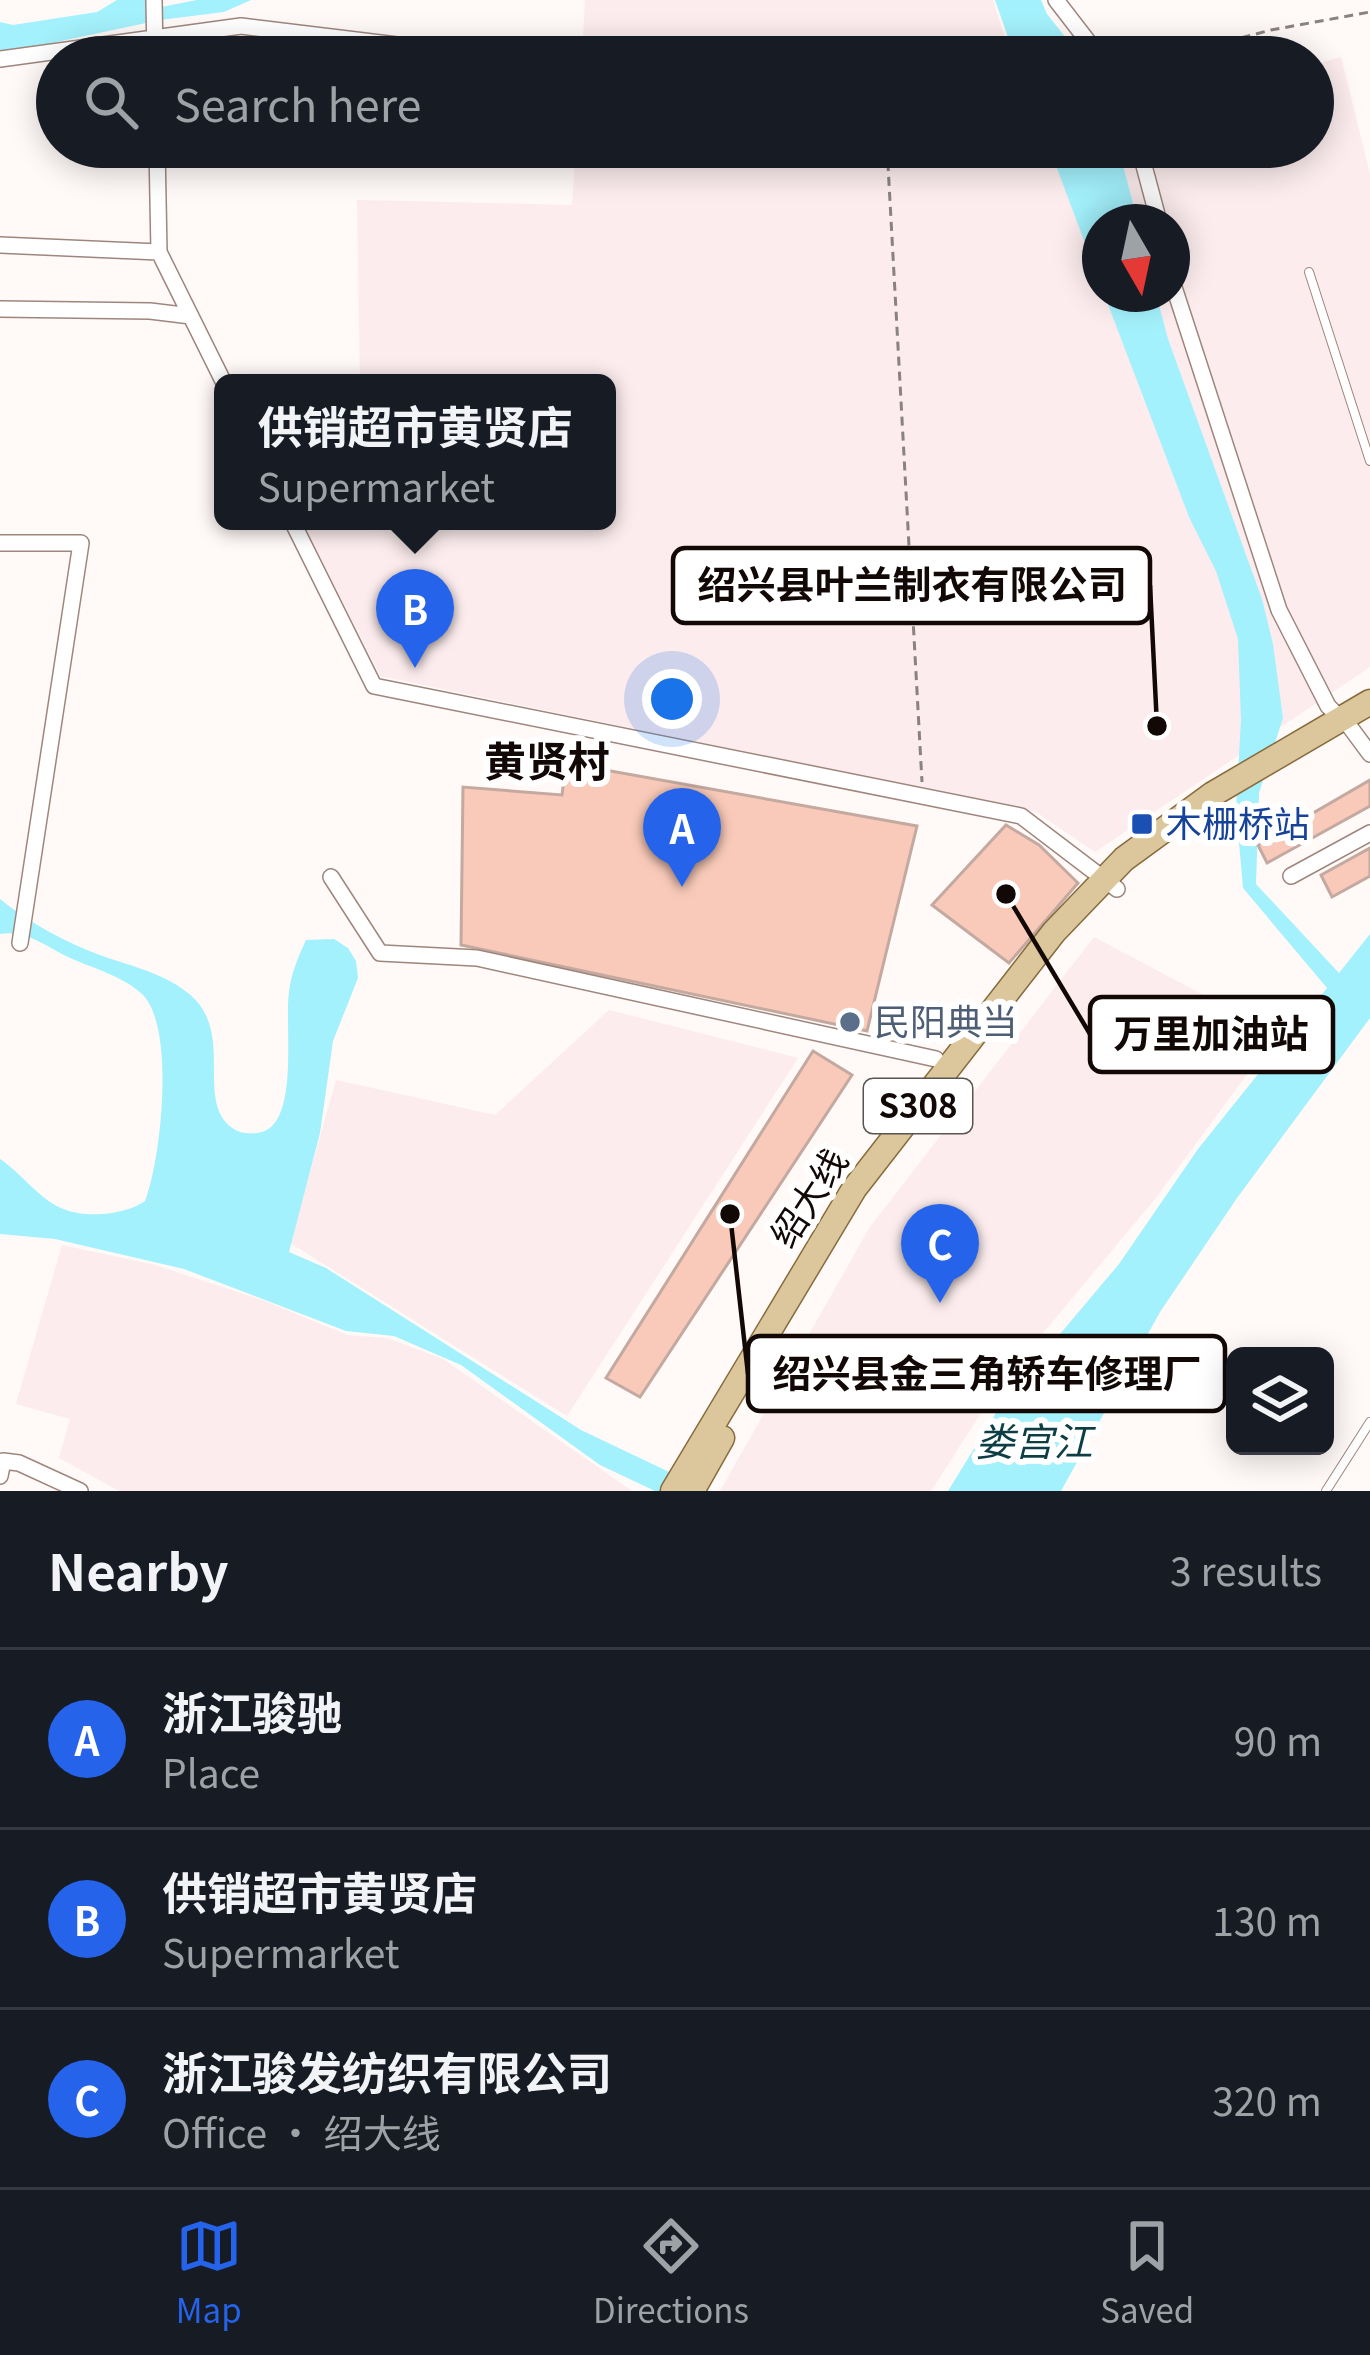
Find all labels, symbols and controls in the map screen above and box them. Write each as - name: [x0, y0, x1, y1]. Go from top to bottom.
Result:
- search box: [36, 36, 1334, 168]
- icon: search: [78, 69, 144, 135]
- text: Search here: [174, 70, 421, 135]
- north arrow: [1082, 204, 1190, 312]
- popup: [214, 374, 616, 530]
- text: 供销超市黄贤店: [257, 392, 573, 457]
- text: Supermarket: [257, 457, 495, 513]
- callout: 绍兴县叶兰制衣有限公司: [673, 548, 1150, 623]
- text: 绍兴县叶兰制衣有限公司: [697, 554, 1127, 610]
- pin: B: [376, 569, 454, 668]
- your location: [642, 669, 702, 729]
- district label: 黄贤村: [484, 728, 610, 789]
- pin: A: [643, 788, 721, 887]
- place label: 木栅桥站: [1166, 795, 1310, 847]
- marker: 木栅桥站: [1129, 811, 1155, 837]
- place label: 民阳典当: [874, 993, 1018, 1045]
- callout: 万里加油站: [1090, 997, 1333, 1072]
- text: 万里加油站: [1113, 1003, 1309, 1059]
- marker: 民阳典当: [837, 1009, 863, 1035]
- road number: S308: [864, 1079, 972, 1133]
- street label: 绍大线: [755, 1137, 858, 1256]
- pin: C: [901, 1204, 979, 1303]
- callout: 绍兴县金三角轿车修理厂: [748, 1336, 1225, 1411]
- text: 绍兴县金三角轿车修理厂: [772, 1343, 1202, 1399]
- map controls: [1226, 1347, 1334, 1455]
- button: layers: [1226, 1347, 1334, 1455]
- water label: 娄宫江: [975, 1411, 1096, 1467]
- text: Nearby: [48, 1532, 229, 1606]
- text: 3 results: [1170, 1541, 1322, 1597]
- text: 浙江骏驰: [162, 1678, 342, 1743]
- text: A: [75, 1711, 100, 1767]
- text: 90 m: [1234, 1711, 1322, 1767]
- text: Place: [162, 1743, 260, 1799]
- text: 供销超市黄贤店: [162, 1858, 477, 1923]
- text: B: [74, 1891, 100, 1947]
- text: 130 m: [1212, 1891, 1322, 1947]
- text: Supermarket: [162, 1923, 399, 1979]
- text: 浙江骏发纺织有限公司: [162, 2038, 612, 2103]
- text: C: [74, 2071, 100, 2127]
- text: 320 m: [1212, 2071, 1322, 2127]
- text: Office · 绍大线: [162, 2103, 441, 2159]
- tab: Map: [176, 2213, 242, 2333]
- tab: Directions: [593, 2213, 749, 2333]
- tab: Saved: [1100, 2213, 1194, 2333]

